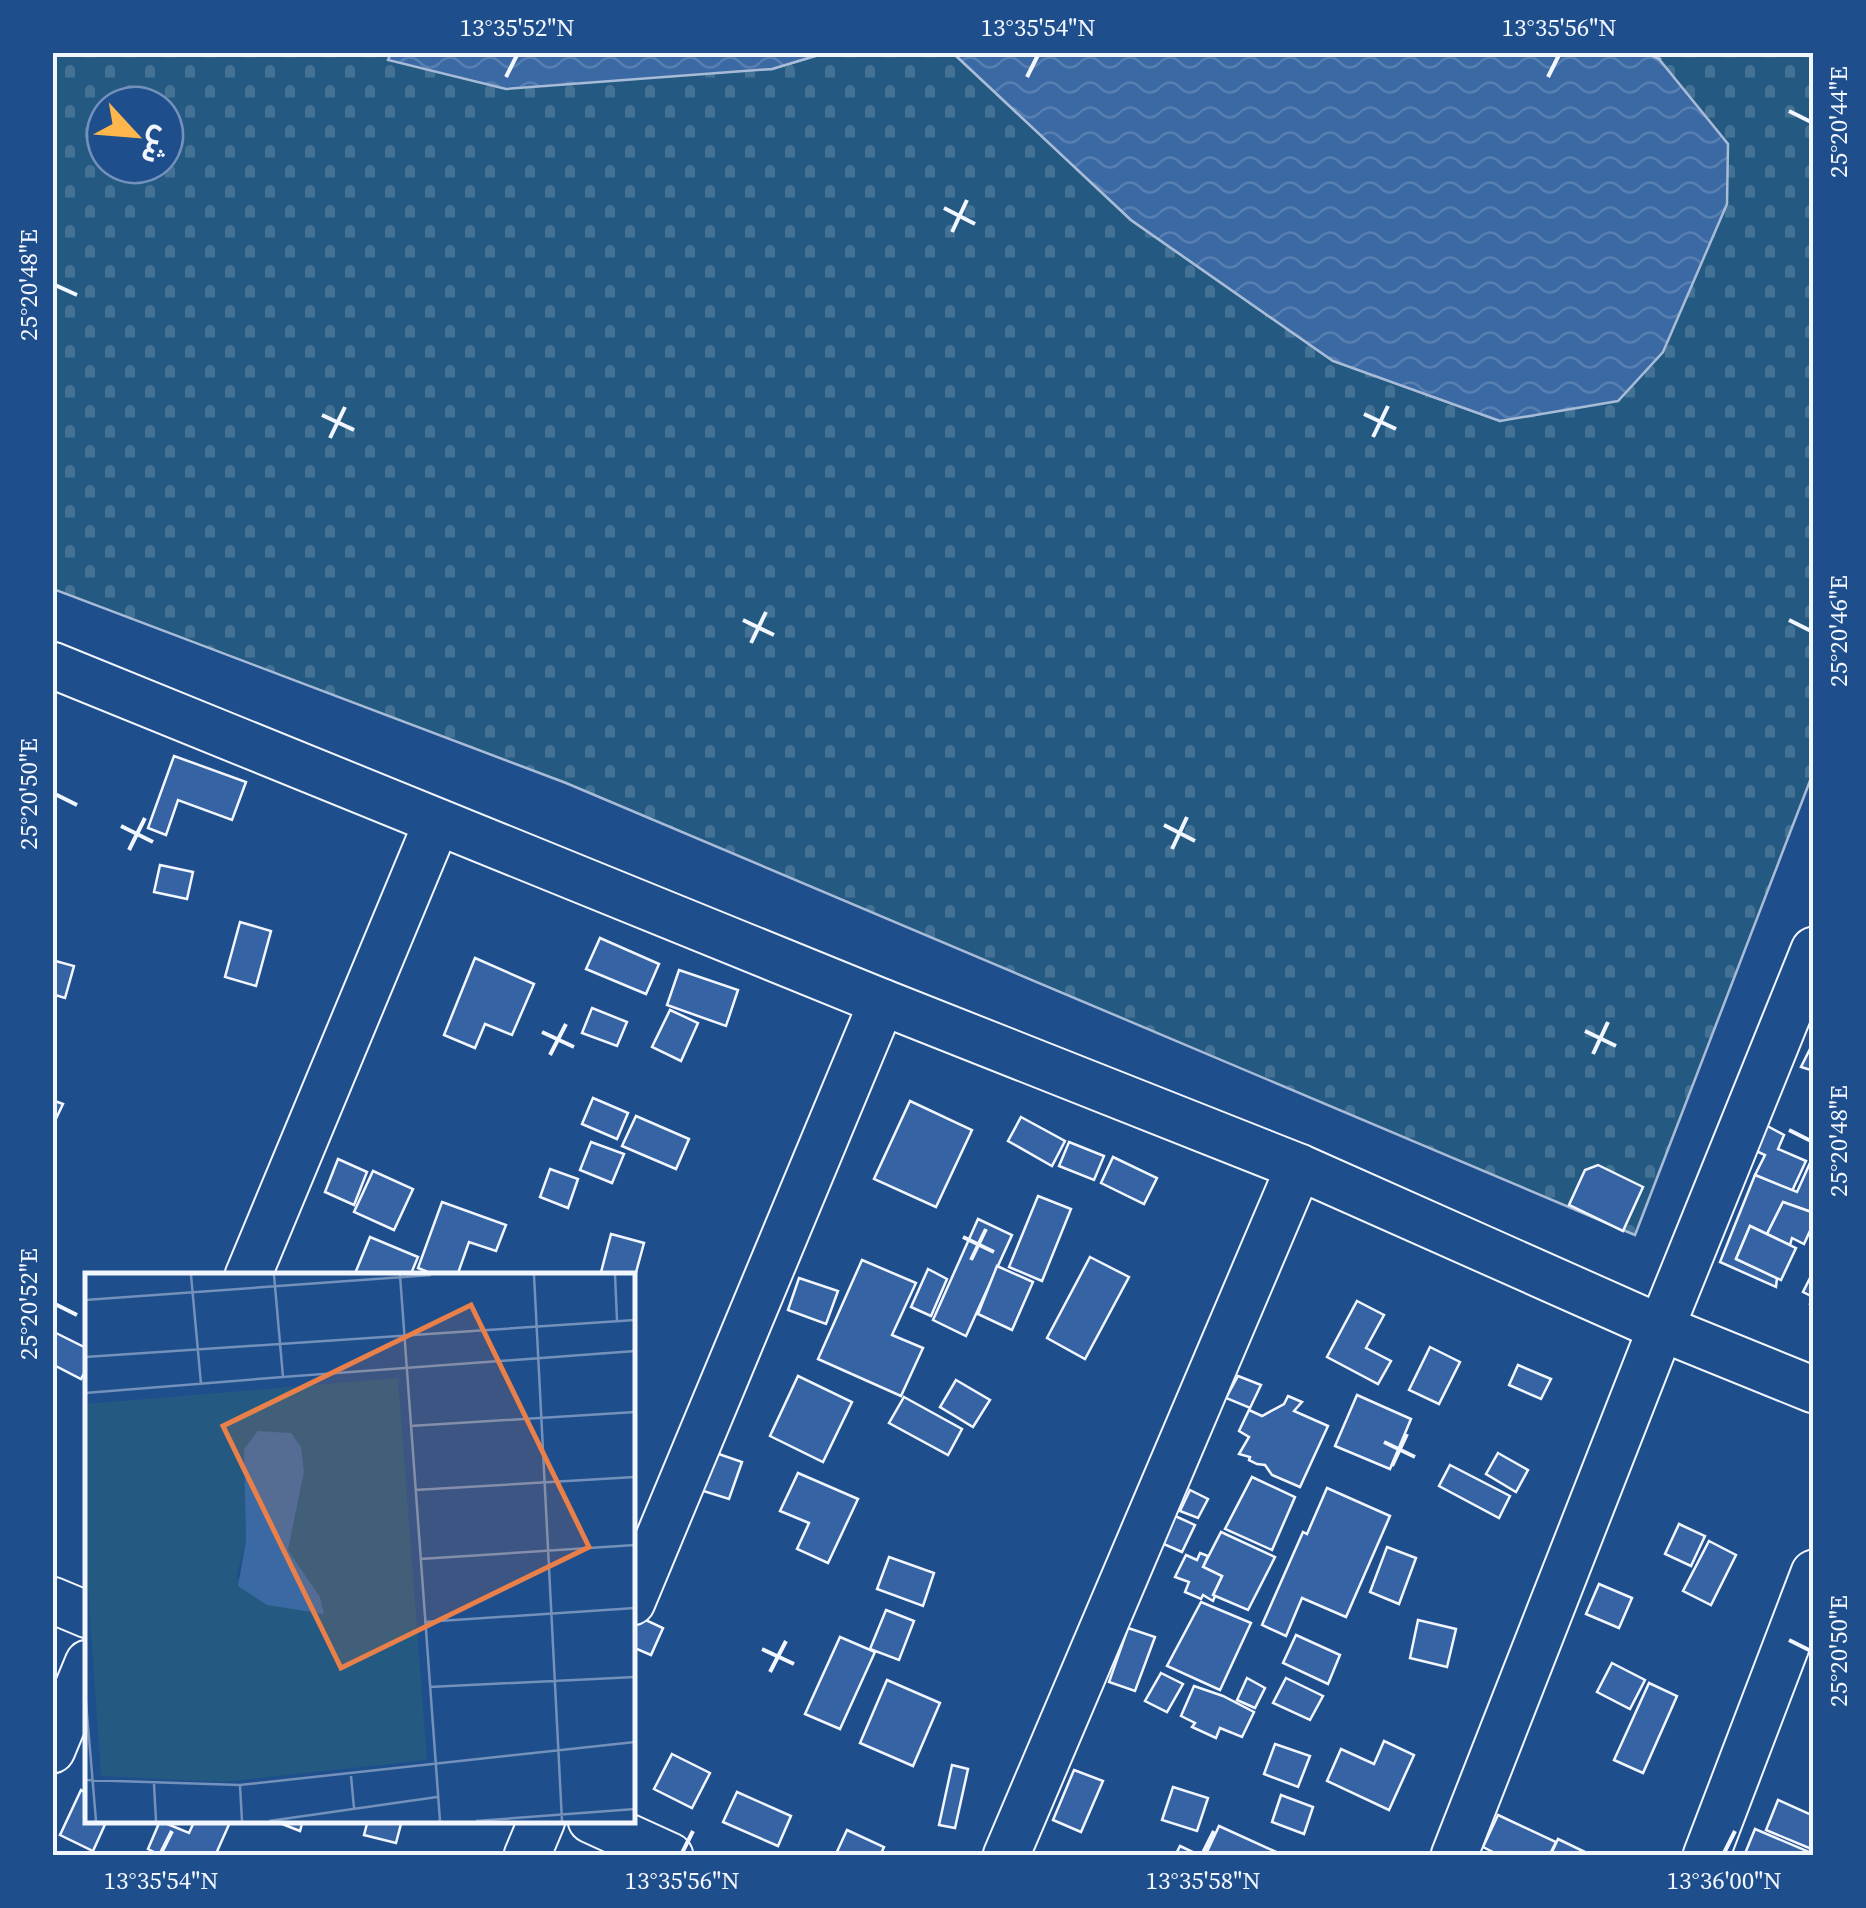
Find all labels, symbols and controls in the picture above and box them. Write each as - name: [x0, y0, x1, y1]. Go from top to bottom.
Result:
- text: 13°35'52"N: [459, 10, 575, 44]
- text: 13°35'54"N: [980, 10, 1096, 44]
- text: 13°35'56"N: [1501, 10, 1617, 44]
- text: 25°20'44"E: [1821, 66, 1855, 178]
- north arrow: [85, 85, 185, 185]
- text: ش: [132, 120, 183, 172]
- text: 25°20'48"E: [11, 229, 45, 341]
- text: 25°20'46"E: [1821, 575, 1855, 687]
- text: 25°20'50"E: [11, 738, 45, 850]
- text: 25°20'48"E: [1821, 1085, 1855, 1197]
- text: 25°20'52"E: [11, 1248, 45, 1360]
- inset map: [85, 1273, 635, 1823]
- text: 25°20'50"E: [1821, 1595, 1855, 1707]
- text: 13°35'54"N: [103, 1863, 219, 1897]
- text: 13°35'56"N: [624, 1863, 740, 1897]
- text: 13°35'58"N: [1145, 1863, 1261, 1897]
- text: 13°36'00"N: [1666, 1863, 1782, 1897]

